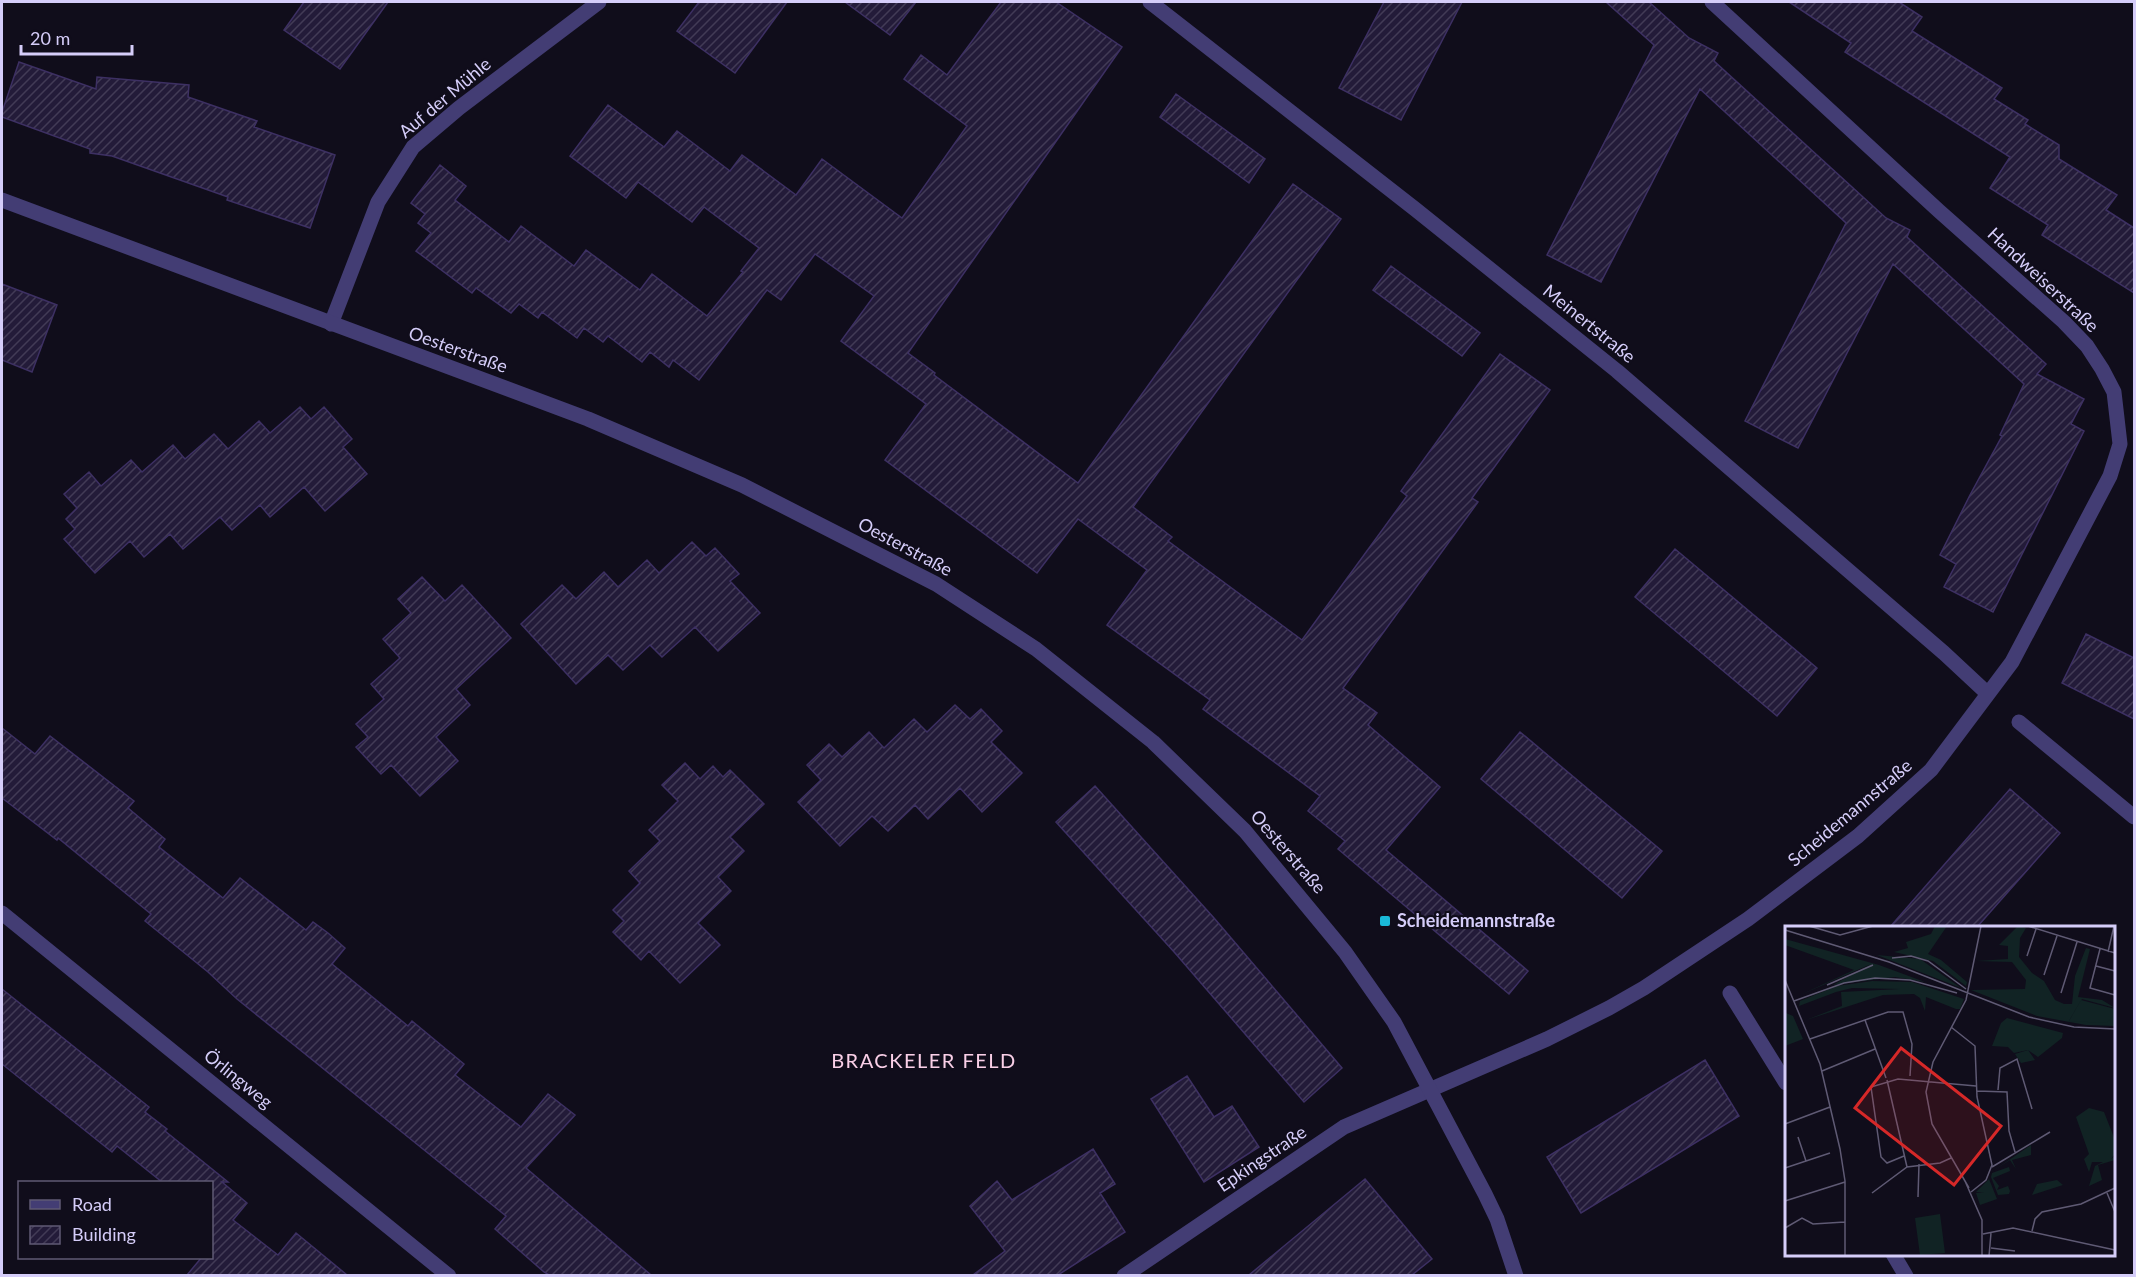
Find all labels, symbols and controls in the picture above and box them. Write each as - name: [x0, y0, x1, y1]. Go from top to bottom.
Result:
- scale bar: [21, 18, 132, 56]
- text: 20 m: [30, 27, 70, 49]
- street label: Auf der Mühle: [394, 52, 495, 142]
- street label: Handweiserstraße: [1984, 222, 2104, 336]
- street label: Meinertstraße: [1539, 279, 1640, 367]
- street label: Oesterstraße: [406, 321, 511, 377]
- street label: Oesterstraße: [855, 512, 956, 580]
- street label: Scheidemannstraße: [1783, 754, 1916, 871]
- street label: Oesterstraße: [1246, 805, 1331, 898]
- place label: Scheidemannstraße: [1397, 909, 1555, 931]
- marker: Scheidemannstraße: [1378, 914, 1392, 928]
- inset map: [1785, 926, 2115, 1256]
- street label: Örlingweg: [200, 1044, 277, 1112]
- district label: BRACKELER FELD: [831, 1048, 1017, 1072]
- street label: Epkingstraße: [1213, 1120, 1310, 1196]
- legend: [18, 1181, 213, 1259]
- text: Road: [72, 1193, 112, 1215]
- text: Building: [72, 1223, 136, 1245]

